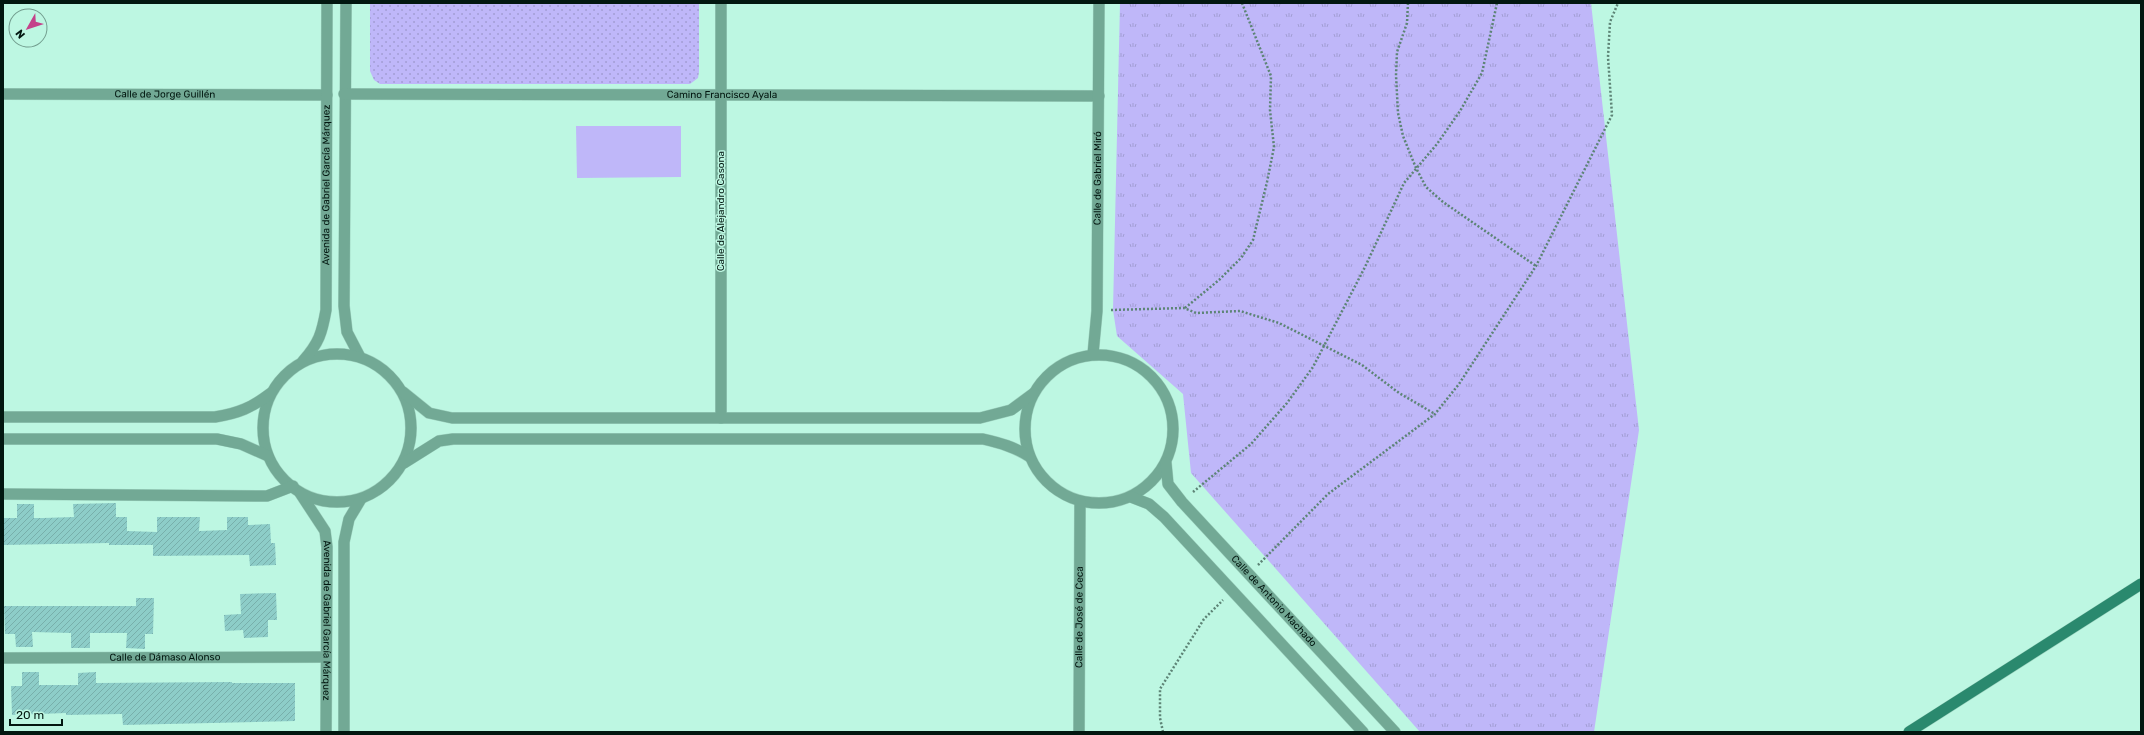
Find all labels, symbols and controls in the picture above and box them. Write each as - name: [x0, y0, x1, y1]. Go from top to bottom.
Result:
- north arrow: [8, 8, 48, 48]
- text: N: [13, 27, 28, 41]
- street label: Calle de Jorge Guillén: [115, 88, 215, 101]
- street label: Camino Francisco Ayala: [667, 89, 777, 101]
- street label: Avenida de Gabriel García Márquez: [320, 105, 333, 265]
- street label: Calle de Gabriel Miró: [1092, 131, 1104, 225]
- street label: Calle de Alejandro Casona: [715, 151, 727, 271]
- street label: Avenida de Gabriel García Márquez: [320, 539, 333, 701]
- street label: Calle de Antonio Machado: [1229, 553, 1319, 650]
- street label: Calle de José de Ceca: [1073, 566, 1086, 668]
- street label: Calle de Dámaso Alonso: [110, 651, 221, 664]
- scale bar: [10, 701, 62, 727]
- text: 20 m: [16, 708, 44, 722]

